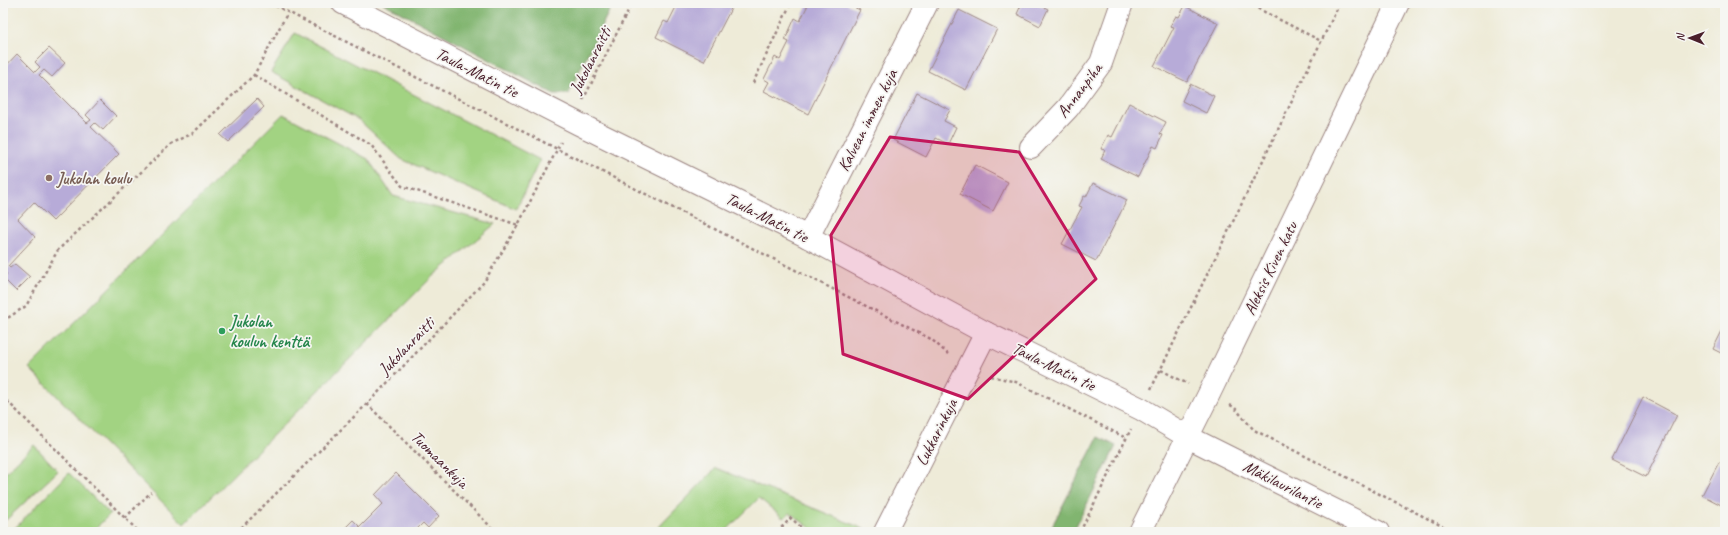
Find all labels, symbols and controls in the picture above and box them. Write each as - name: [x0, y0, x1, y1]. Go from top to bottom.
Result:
- north arrow: [1670, 18, 1710, 58]
- street label: Jukolanraitti: [564, 21, 617, 98]
- text: N: [1673, 32, 1687, 41]
- street label: Taula-Matin tie: [432, 43, 523, 103]
- street label: Annanpiha: [1052, 57, 1108, 122]
- street label: Kalvean immen kuja: [833, 64, 903, 175]
- place label: Jukolan koulu: [56, 168, 133, 189]
- marker: Jukolan koulu: [44, 173, 54, 183]
- street label: Taula-Matin tie: [722, 188, 813, 248]
- street label: Aleksis Kiven katu: [1239, 216, 1303, 318]
- place label: Jukolan koulun kenttä: [229, 311, 311, 352]
- street label: Jukolanraitti: [373, 311, 441, 380]
- marker: Jukolan koulun kenttä: [217, 326, 227, 336]
- street label: Taula-Matin tie: [1009, 337, 1100, 396]
- street label: Lukkarinkuja: [911, 394, 963, 469]
- street label: Tuomaankuja: [406, 426, 474, 494]
- street label: Mäkilaurilantie: [1240, 456, 1327, 514]

